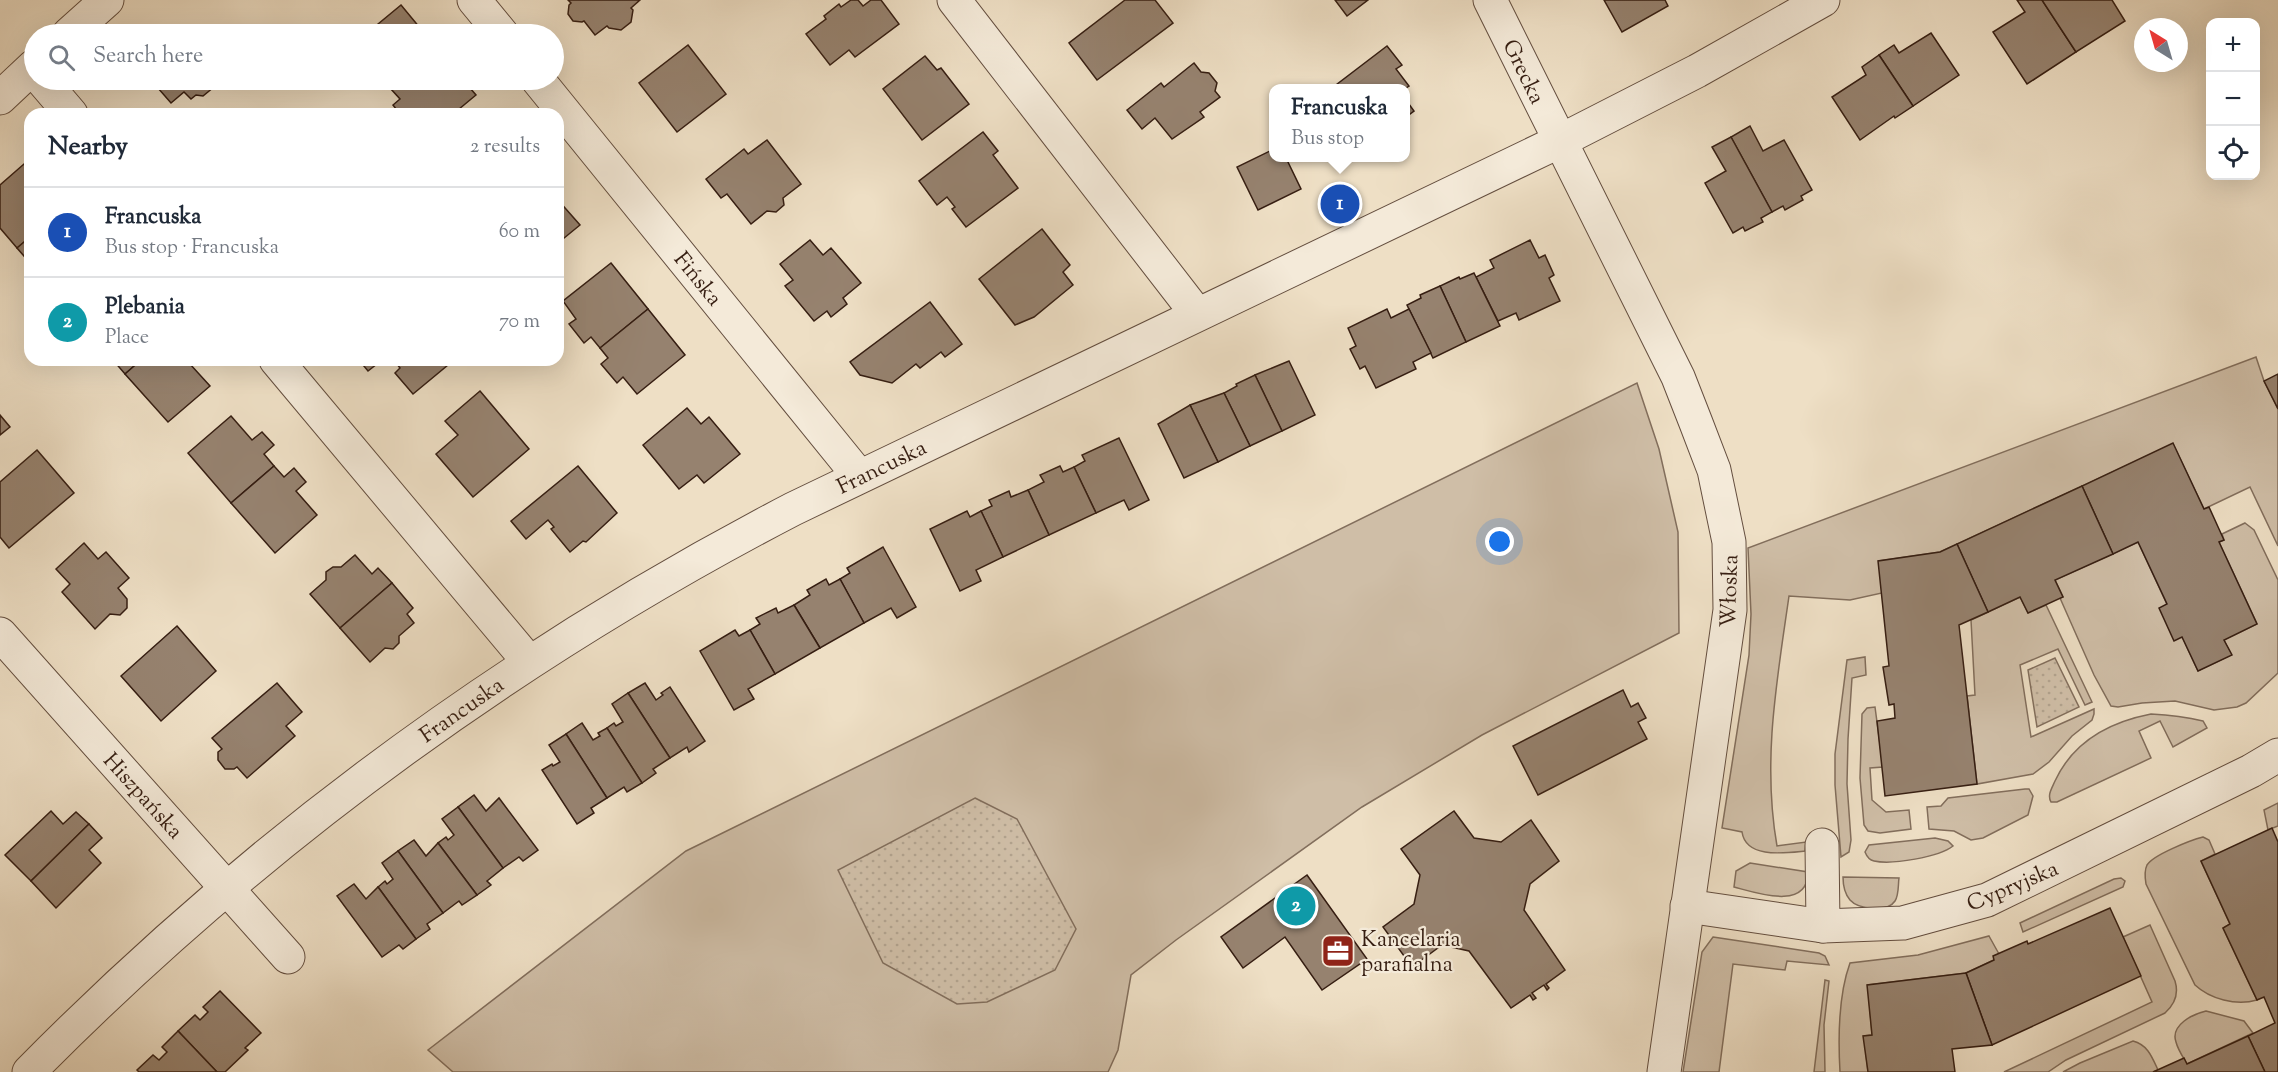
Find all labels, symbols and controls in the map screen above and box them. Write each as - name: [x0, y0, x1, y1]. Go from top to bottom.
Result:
- north arrow: [2134, 18, 2188, 72]
- map controls: [2206, 18, 2260, 180]
- button: +: [2206, 18, 2260, 72]
- search box: [24, 24, 564, 90]
- street label: Grecka: [1493, 35, 1552, 110]
- icon: search: [45, 41, 78, 74]
- text: Search here: [93, 41, 203, 73]
- button: −: [2206, 72, 2260, 126]
- popup: [1269, 84, 1410, 162]
- text: Francuska: [1291, 93, 1388, 125]
- text: Bus stop: [1291, 125, 1364, 154]
- button: locate: [2206, 126, 2260, 180]
- text: Nearby: [48, 129, 128, 166]
- text: 2 results: [470, 133, 540, 162]
- pin: 1: [1320, 182, 1360, 226]
- text: Francuska: [105, 202, 201, 234]
- text: 1: [64, 218, 71, 247]
- text: 60 m: [499, 218, 540, 247]
- text: Bus stop · Francuska: [105, 234, 279, 263]
- street label: Fińska: [665, 246, 729, 314]
- text: Plebania: [105, 292, 185, 324]
- text: 2: [63, 308, 72, 337]
- text: 70 m: [499, 308, 540, 337]
- text: Place: [105, 324, 149, 353]
- street label: Francuska: [832, 433, 933, 504]
- your location: [1485, 527, 1514, 556]
- street label: Włoska: [1714, 554, 1748, 628]
- street label: Francuska: [414, 671, 511, 752]
- street label: Hiszpańska: [94, 747, 189, 847]
- street label: Cypryjska: [1962, 854, 2064, 921]
- pin: 2: [1276, 884, 1316, 928]
- place label: Kancelaria parafialna: [1361, 925, 1461, 982]
- office icon: Kancelaria parafialna: [1320, 933, 1356, 969]

